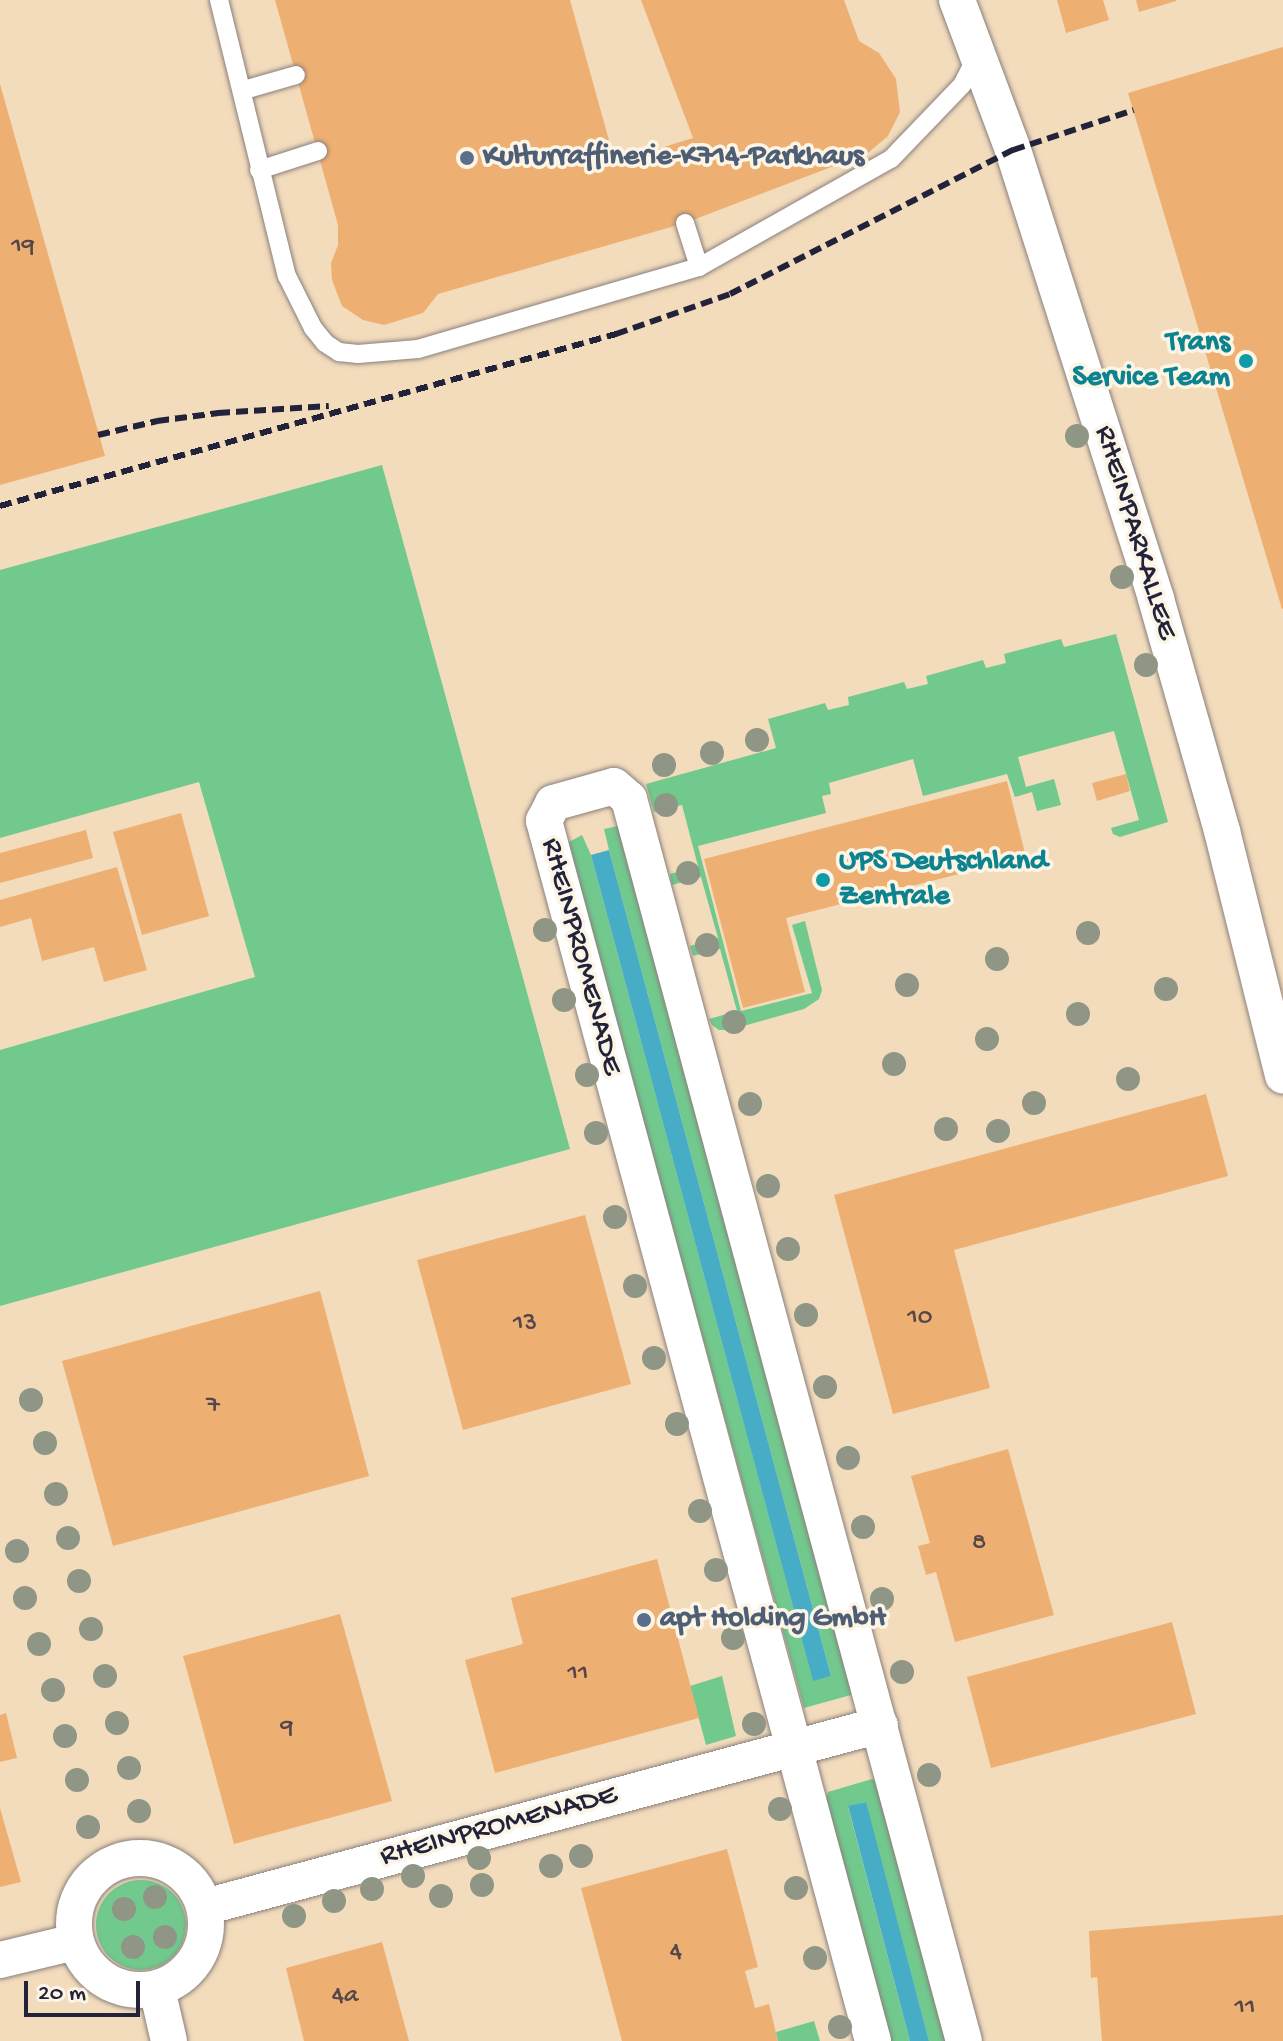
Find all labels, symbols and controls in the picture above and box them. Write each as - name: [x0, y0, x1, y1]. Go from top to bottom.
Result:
- place label: Kulturraffinerie-K714-Parkhaus: [483, 140, 864, 176]
- marker: Kulturraffinerie-K714-Parkhaus: [458, 149, 476, 167]
- house number: 19: [11, 232, 35, 264]
- place label: Trans Service Team: [1072, 326, 1230, 396]
- marker: Trans Service Team: [1237, 352, 1255, 370]
- street label: RHEINPARKALLEE: [1084, 422, 1184, 644]
- street label: RHEINPROMENADE: [531, 835, 629, 1079]
- place label: UPS Deutschland Zentrale: [839, 845, 1048, 916]
- marker: UPS Deutschland Zentrale: [814, 871, 832, 889]
- house number: 10: [907, 1303, 933, 1335]
- house number: 13: [513, 1309, 537, 1341]
- house number: 7: [206, 1391, 220, 1423]
- house number: 8: [972, 1528, 986, 1560]
- place label: apt Holding GmbH: [660, 1602, 886, 1638]
- marker: apt Holding GmbH: [635, 1611, 653, 1629]
- house number: 11: [568, 1659, 588, 1691]
- house number: 9: [280, 1713, 294, 1745]
- street label: RHEINPROMENADE: [377, 1778, 621, 1876]
- house number: 4: [670, 1937, 682, 1969]
- scale bar: [28, 1965, 144, 2015]
- text: 20 m: [38, 1980, 86, 2009]
- house number: 4a: [332, 1981, 358, 2013]
- house number: 11: [1235, 1993, 1255, 2025]

